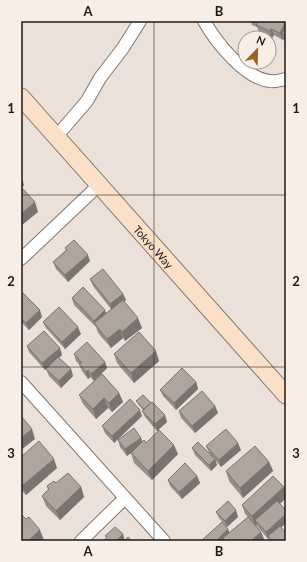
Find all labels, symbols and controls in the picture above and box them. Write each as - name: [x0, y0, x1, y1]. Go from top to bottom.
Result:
- text: A: [82, 3, 93, 19]
- text: B: [215, 3, 224, 19]
- north arrow: [237, 30, 277, 70]
- text: N: [255, 33, 268, 48]
- text: 1: [7, 100, 15, 116]
- text: 1: [292, 100, 300, 116]
- street label: Tokyo Way: [131, 222, 177, 271]
- text: 2: [7, 273, 15, 289]
- text: 2: [292, 273, 300, 289]
- text: 3: [7, 445, 15, 461]
- text: 3: [292, 445, 300, 461]
- text: A: [82, 543, 93, 559]
- text: B: [215, 543, 224, 559]

